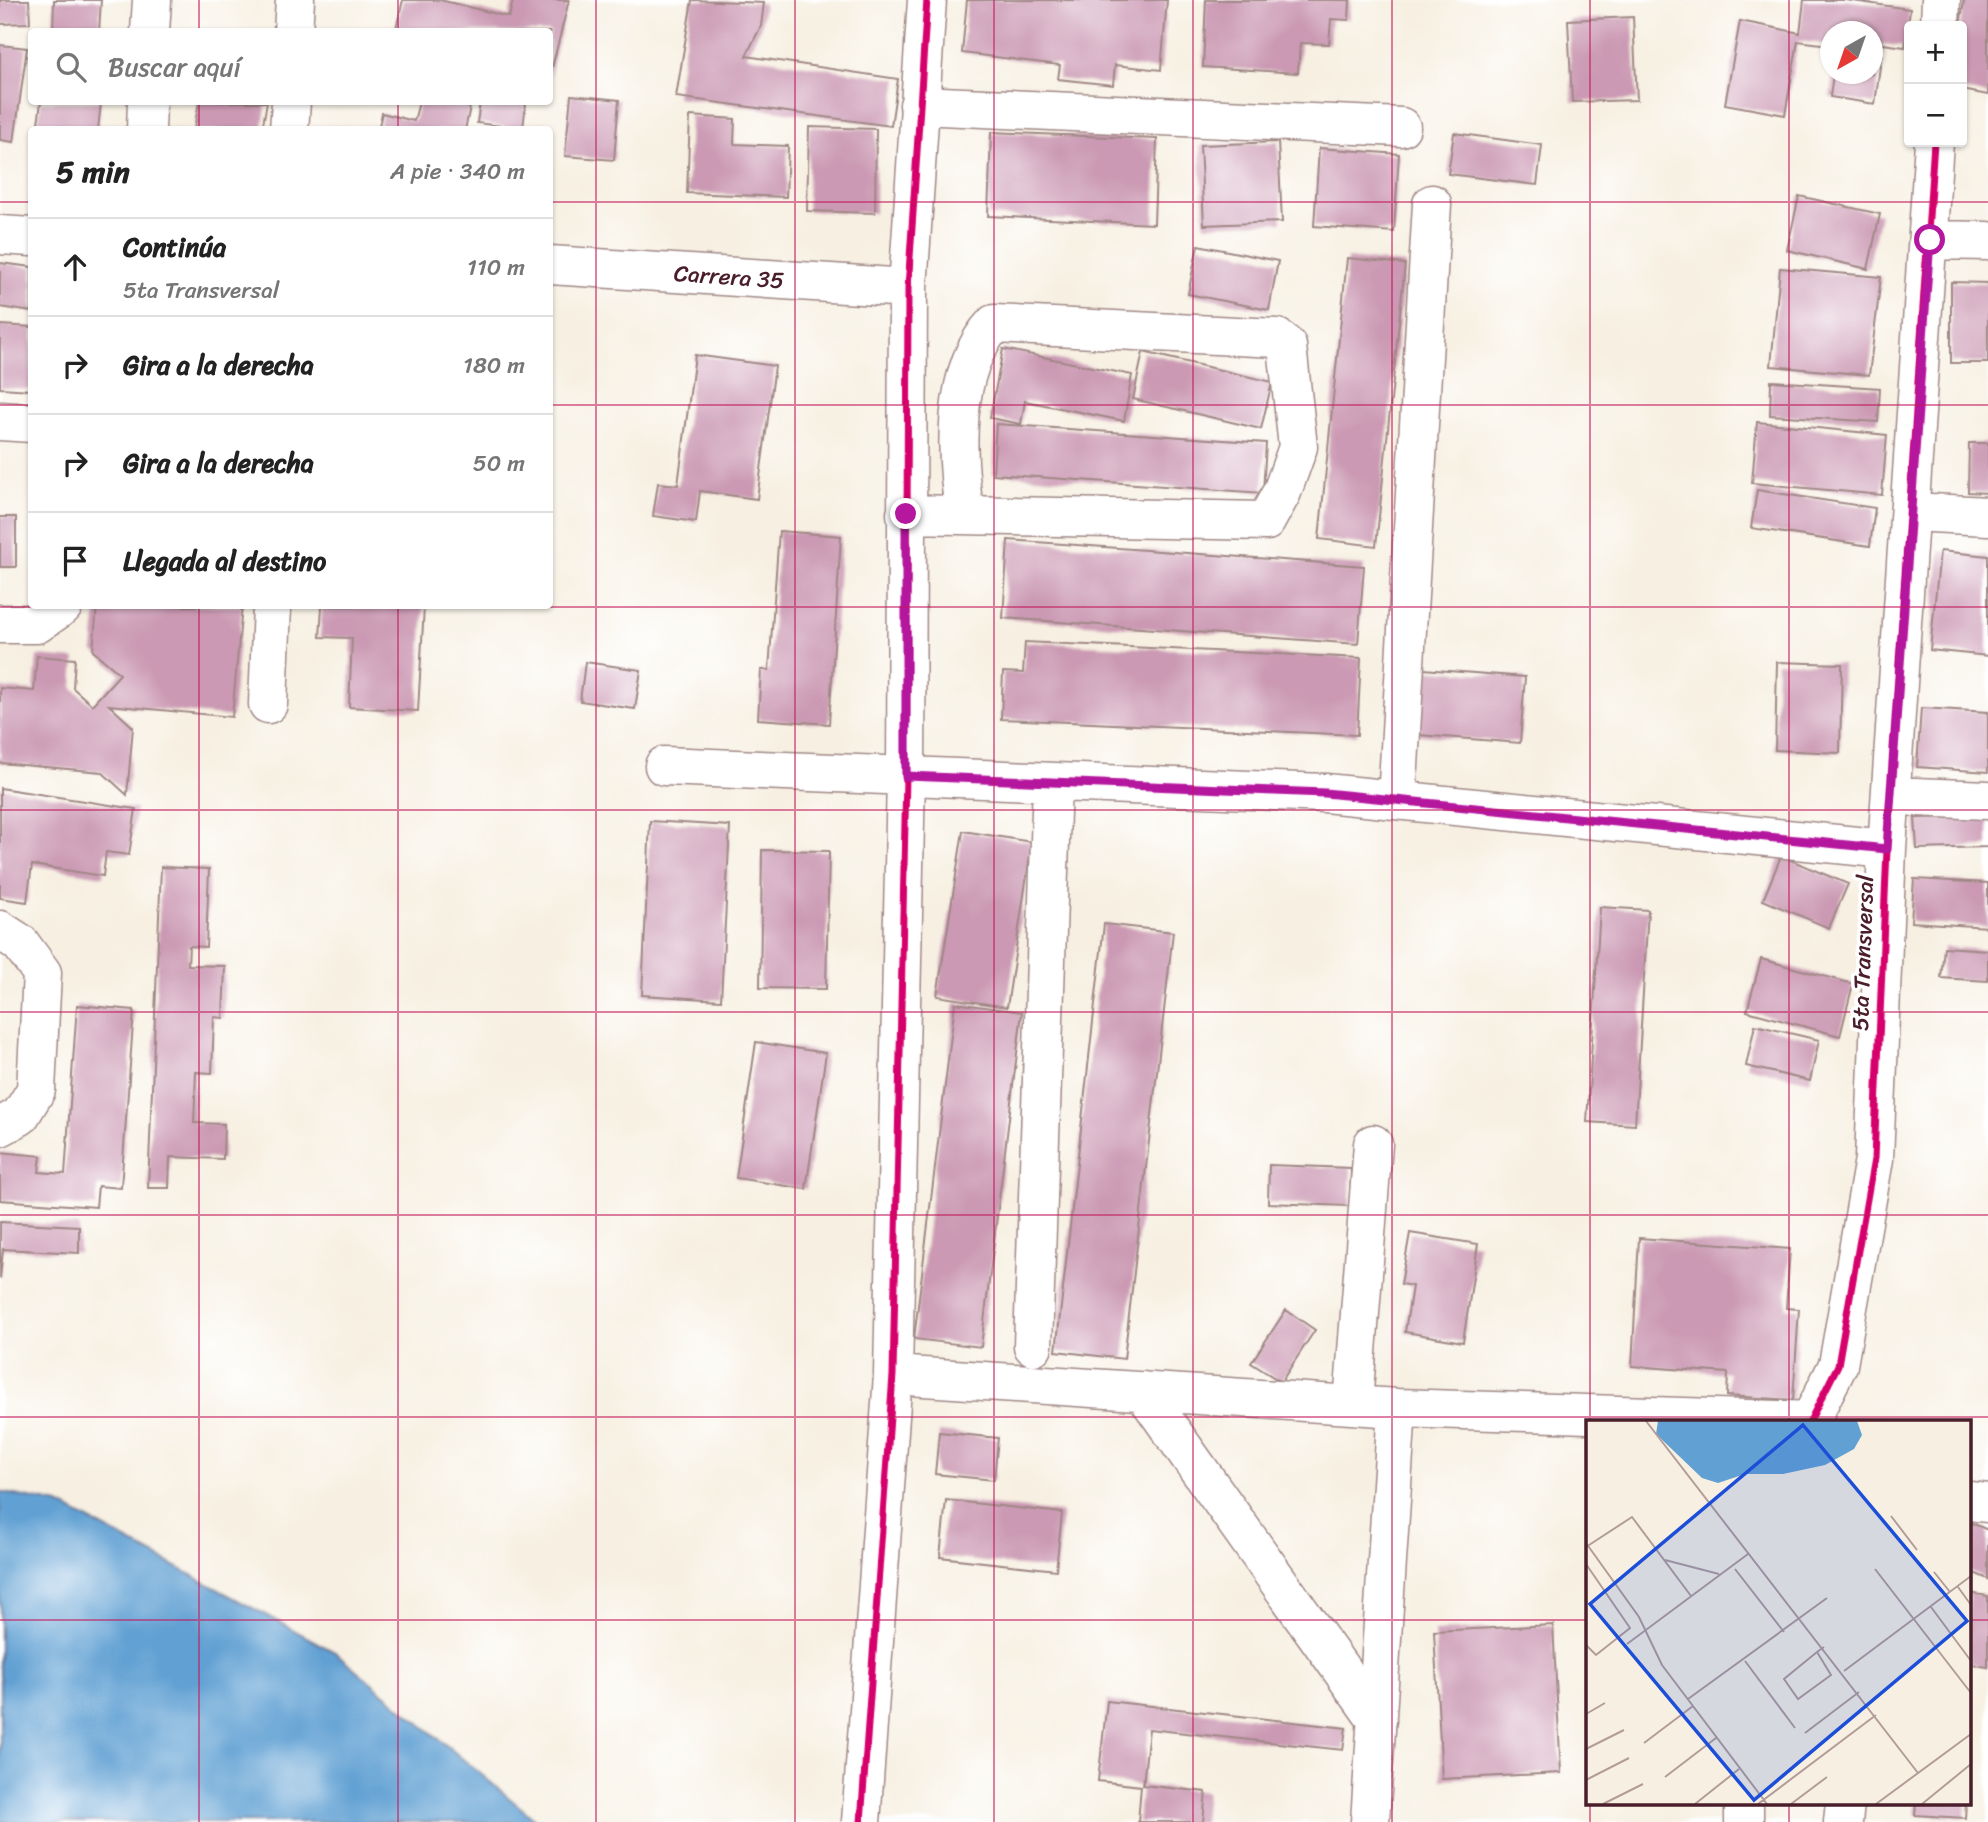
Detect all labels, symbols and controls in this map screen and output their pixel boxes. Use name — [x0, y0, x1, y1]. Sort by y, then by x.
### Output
north arrow — [1820, 21, 1883, 84]
map controls — [1904, 21, 1967, 147]
button: + — [1904, 21, 1967, 84]
search box — [28, 28, 553, 105]
text: Buscar aquí — [108, 44, 241, 90]
icon: search — [52, 48, 90, 86]
button: − — [1904, 84, 1967, 147]
text: 5 min — [56, 145, 130, 199]
text: A pie · 340 m — [390, 151, 525, 192]
text: Continúa — [123, 224, 226, 270]
route start — [1914, 224, 1945, 255]
text: 110 m — [467, 247, 525, 288]
icon: ahead — [56, 248, 94, 286]
street label: Carrera 35 — [673, 253, 785, 301]
text: 5ta Transversal — [123, 270, 279, 311]
text: Gira a la derecha — [123, 342, 314, 388]
text: 180 m — [463, 345, 525, 386]
icon: right — [56, 346, 94, 384]
text: Gira a la derecha — [123, 440, 314, 486]
text: 50 m — [473, 443, 525, 484]
icon: right — [56, 444, 94, 482]
route end — [890, 498, 921, 529]
text: Llegada al destino — [123, 538, 326, 584]
icon: arrive — [56, 542, 94, 580]
street label: 5ta Transversal — [1840, 874, 1886, 1032]
inset map — [1586, 1420, 1970, 1804]

